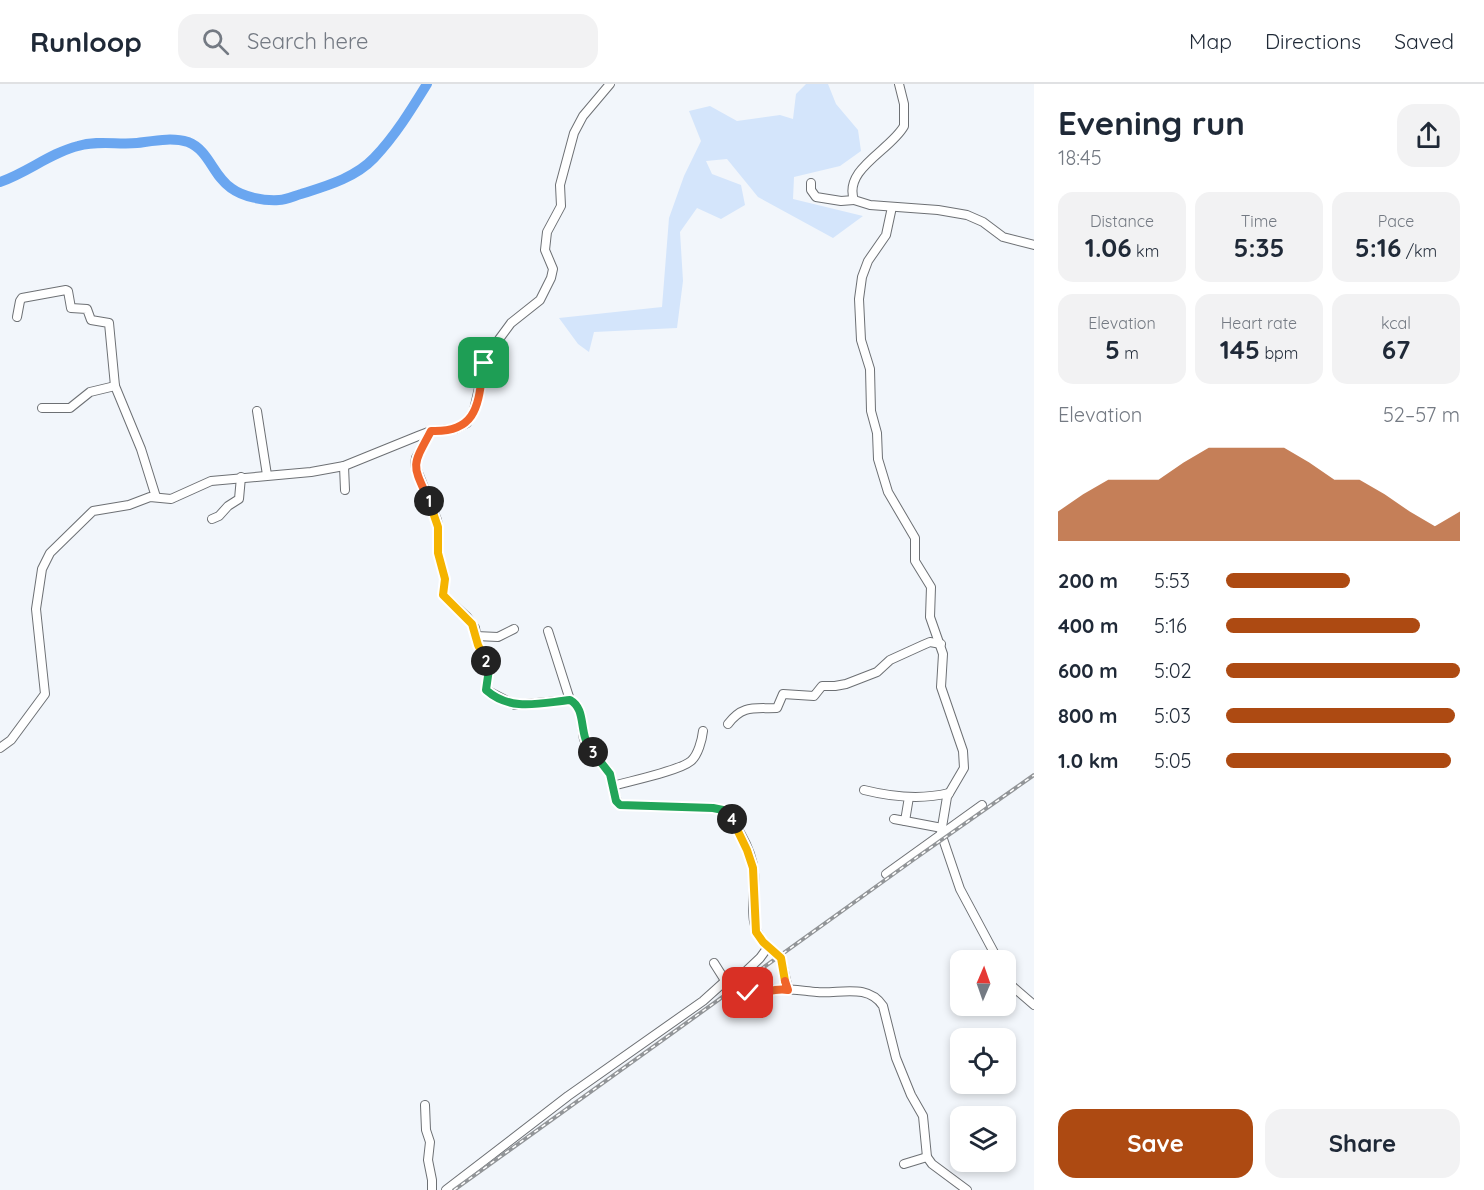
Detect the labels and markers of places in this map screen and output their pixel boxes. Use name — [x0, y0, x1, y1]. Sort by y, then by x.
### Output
pin — [458, 337, 509, 388]
pin: 1 — [414, 486, 444, 516]
pin: 2 — [471, 646, 501, 676]
pin: 3 — [578, 737, 608, 767]
pin: 4 — [717, 804, 747, 834]
pin — [722, 967, 773, 1018]

